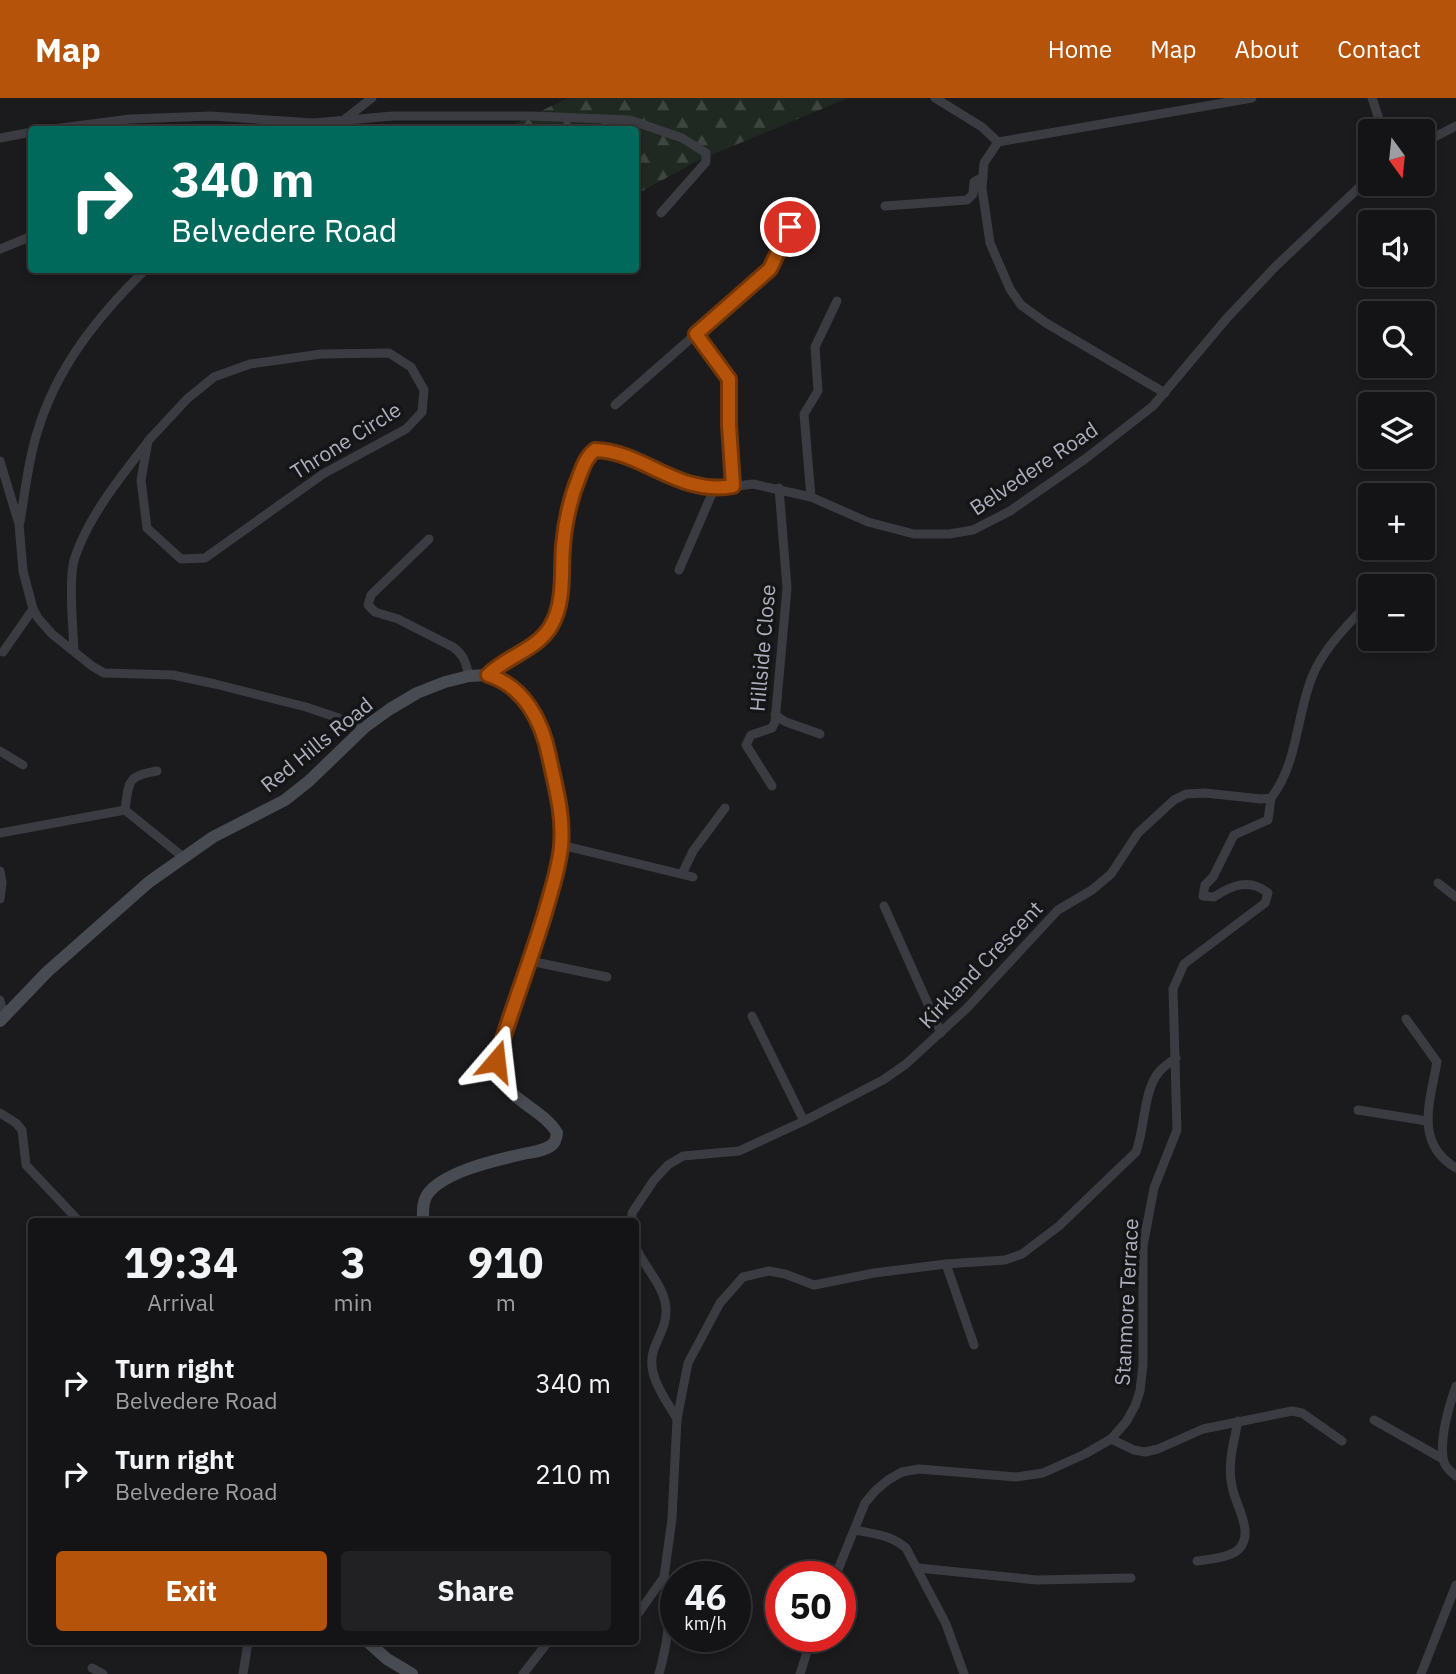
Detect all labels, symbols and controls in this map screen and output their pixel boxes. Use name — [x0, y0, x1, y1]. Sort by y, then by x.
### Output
text: Map — [35, 28, 101, 71]
text: Home — [1048, 33, 1112, 65]
text: Map — [1150, 33, 1196, 65]
text: About — [1234, 33, 1299, 65]
text: Contact — [1337, 33, 1421, 65]
north arrow — [1358, 119, 1435, 196]
map controls — [1358, 119, 1435, 651]
text: 340 m — [171, 147, 315, 210]
icon: right — [56, 154, 147, 245]
pin — [760, 197, 820, 257]
icon: arrive — [771, 208, 809, 246]
text: Belvedere Road — [171, 209, 397, 251]
button: sound — [1358, 210, 1435, 287]
button: search — [1358, 301, 1435, 378]
button: layers — [1358, 392, 1435, 469]
street label: Throne Circle — [285, 395, 406, 485]
street label: Belvedere Road — [964, 415, 1103, 521]
button: + — [1358, 483, 1435, 560]
button: − — [1358, 574, 1435, 651]
street label: Hillside Close — [742, 583, 782, 713]
street label: Red Hills Road — [254, 690, 378, 798]
street label: Kirkland Crescent — [912, 895, 1048, 1034]
position arrow — [459, 1024, 533, 1098]
street label: Stanmore Terrace — [1108, 1218, 1144, 1386]
text: 19:34 — [123, 1235, 238, 1290]
text: 3 — [340, 1235, 366, 1290]
text: 910 — [468, 1235, 544, 1290]
text: Arrival — [147, 1287, 214, 1317]
text: min — [334, 1287, 372, 1317]
text: m — [496, 1287, 516, 1317]
text: Turn right — [115, 1351, 234, 1385]
icon: right — [56, 1364, 94, 1402]
text: 340 m — [535, 1366, 611, 1400]
text: Belvedere Road — [115, 1385, 278, 1415]
text: Turn right — [115, 1442, 234, 1476]
icon: right — [56, 1455, 94, 1493]
text: 210 m — [535, 1457, 611, 1491]
text: Belvedere Road — [115, 1476, 278, 1506]
button: Exit — [56, 1551, 327, 1631]
button: Share — [341, 1551, 611, 1631]
speed limit sign: 50 — [765, 1561, 856, 1652]
text: 46 — [684, 1574, 727, 1620]
text: km/h — [684, 1612, 727, 1635]

